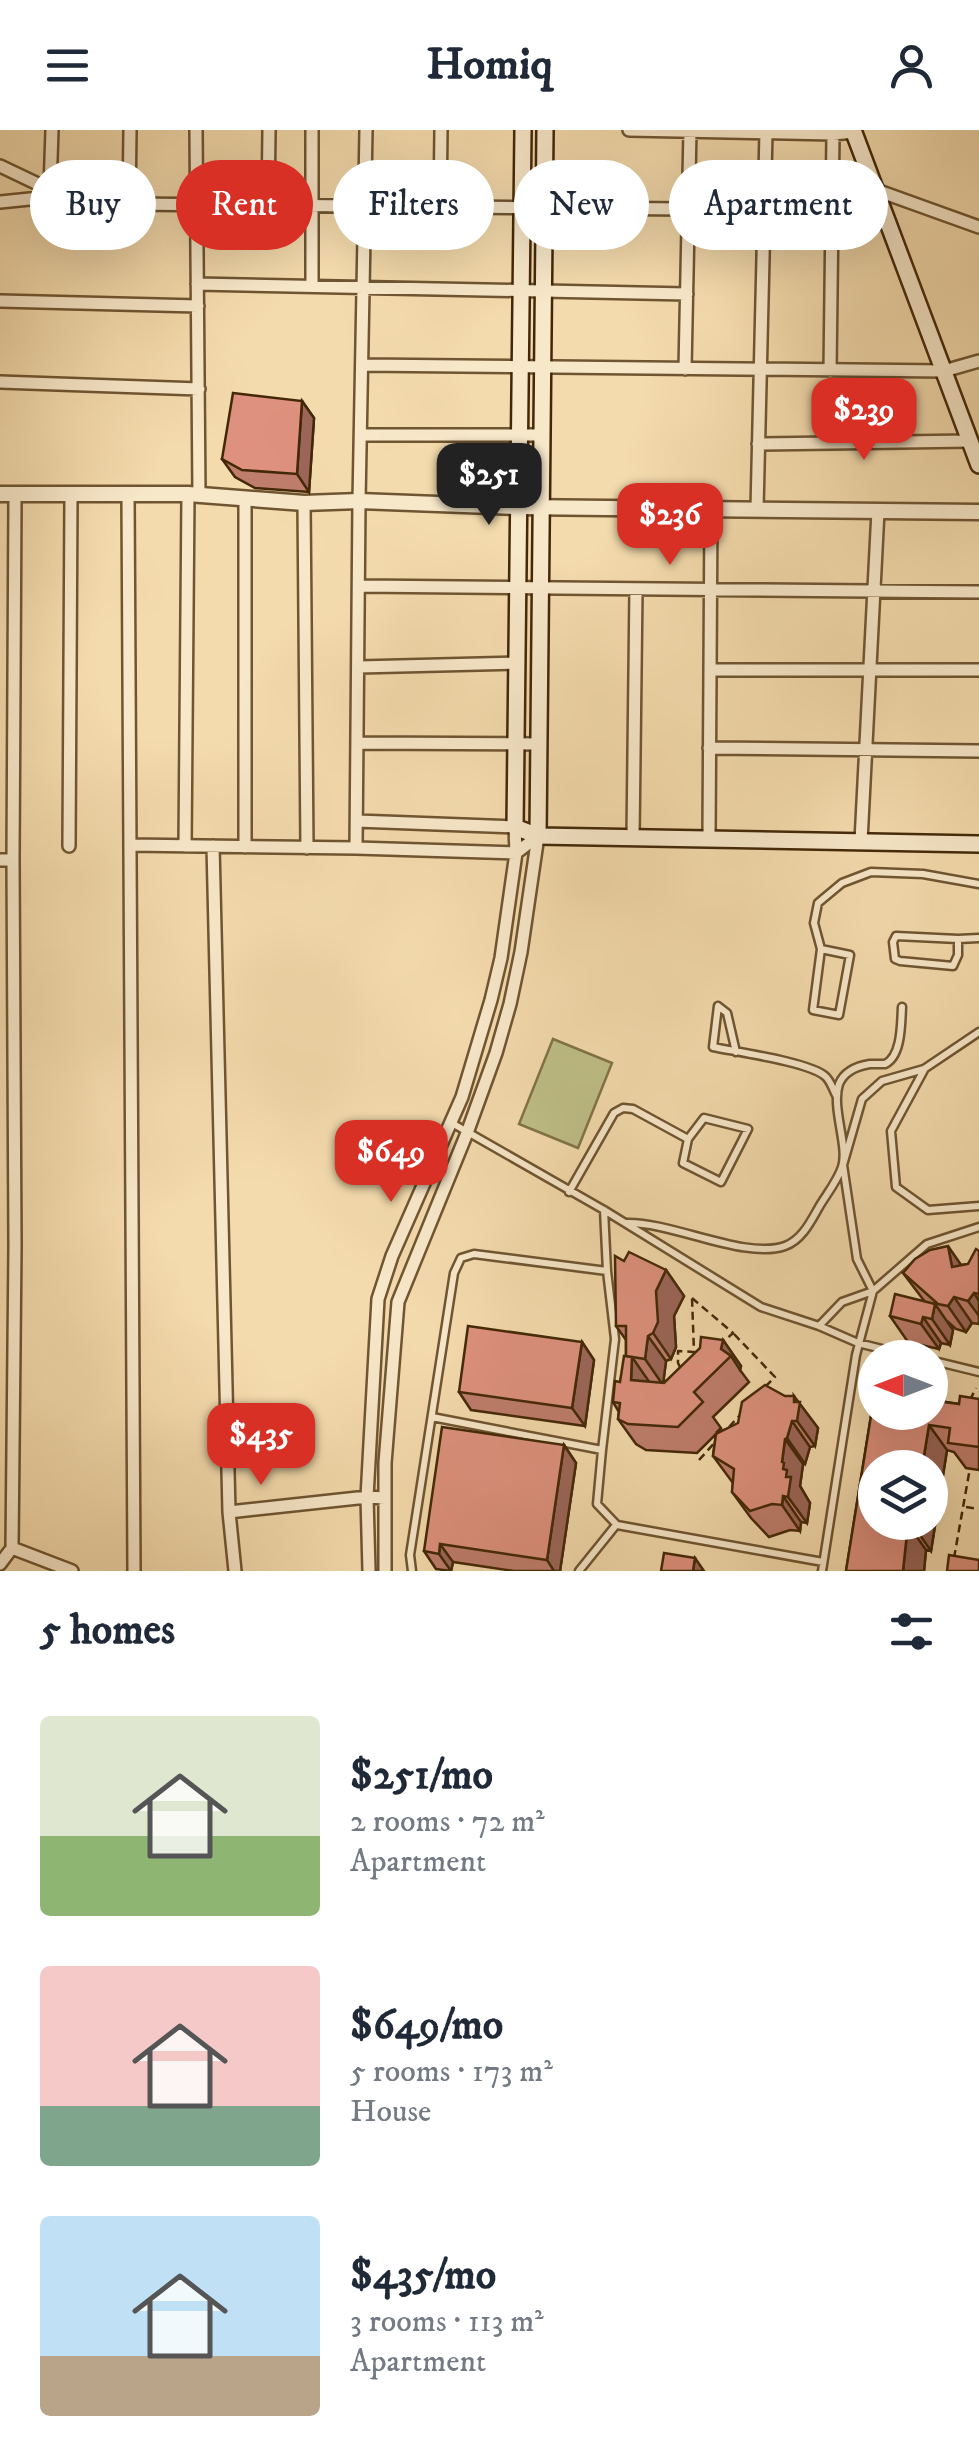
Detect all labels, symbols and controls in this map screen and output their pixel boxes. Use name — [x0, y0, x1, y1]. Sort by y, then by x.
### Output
text: Homiq — [426, 37, 553, 93]
icon: menu — [40, 38, 95, 93]
icon: person — [884, 38, 939, 93]
chip: Buy — [30, 160, 156, 250]
chip: Rent — [176, 160, 313, 250]
chip: Filters — [333, 160, 494, 250]
chip: New — [514, 160, 649, 250]
chip: Apartment — [669, 160, 888, 250]
pin: $239 — [805, 378, 923, 463]
text: $239 — [833, 390, 895, 430]
pin: $251 — [430, 443, 548, 528]
text: $251 — [459, 455, 519, 495]
pin: $236 — [611, 483, 729, 568]
text: $236 — [639, 495, 701, 535]
pin: $649 — [332, 1120, 450, 1205]
text: $649 — [357, 1132, 425, 1172]
north arrow — [858, 1340, 948, 1430]
map controls — [858, 1340, 948, 1540]
pin: $435 — [202, 1403, 320, 1488]
text: $435 — [229, 1415, 293, 1455]
button: layers — [858, 1450, 948, 1540]
icon: filters — [884, 1604, 939, 1659]
text: 5 homes — [40, 1605, 175, 1657]
text: $251/mo — [350, 1750, 493, 1802]
icon: home — [120, 1756, 240, 1876]
text: 2 rooms · 72 m² — [350, 1802, 545, 1842]
text: Apartment — [350, 1842, 486, 1882]
text: $649/mo — [350, 2000, 503, 2052]
icon: home — [120, 2006, 240, 2126]
text: 5 rooms · 173 m² — [350, 2052, 553, 2092]
text: House — [350, 2092, 431, 2132]
text: $435/mo — [350, 2250, 496, 2302]
icon: home — [120, 2256, 240, 2376]
text: 3 rooms · 113 m² — [350, 2302, 544, 2342]
text: Apartment — [350, 2342, 486, 2382]

